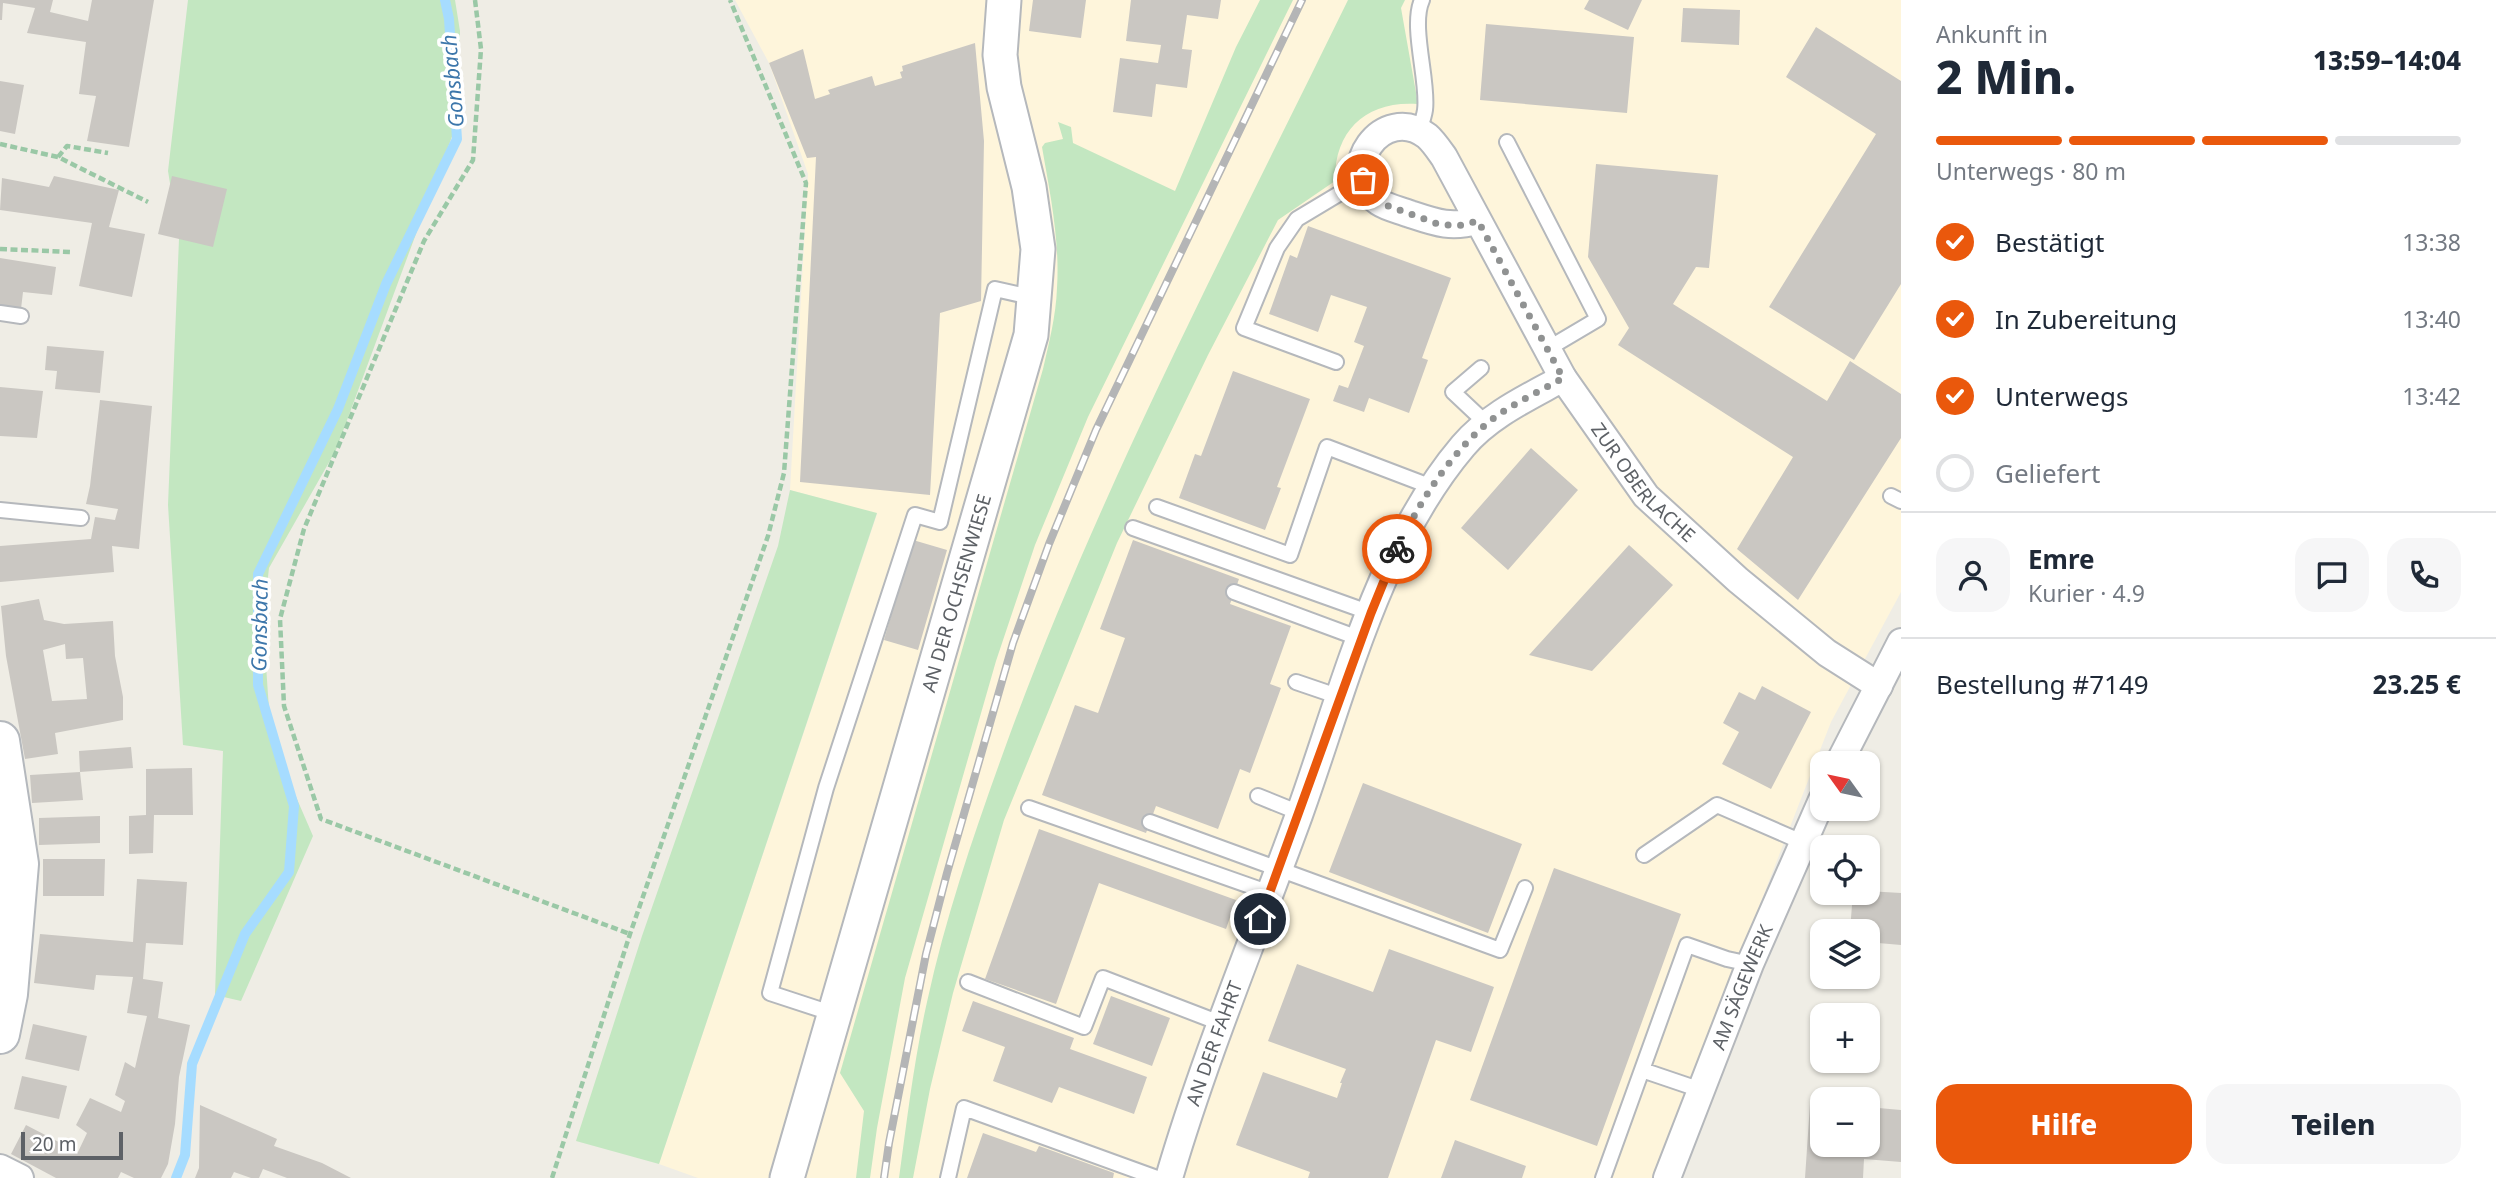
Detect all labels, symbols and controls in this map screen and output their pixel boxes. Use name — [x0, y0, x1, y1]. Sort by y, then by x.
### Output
text: Ankunft in — [1936, 18, 2048, 50]
water label: Gonsbach — [434, 33, 470, 129]
text: 13:59–14:04 — [2313, 42, 2461, 78]
text: 2 Min. — [1936, 45, 2076, 107]
pin — [1333, 150, 1393, 210]
text: Unterwegs · 80 m — [1936, 155, 2126, 187]
icon: bag — [1344, 161, 1382, 199]
icon: check — [1936, 223, 1974, 261]
text: Bestätigt — [1995, 224, 2104, 260]
text: 13:38 — [2402, 226, 2461, 258]
icon: check — [1936, 300, 1974, 338]
text: In Zubereitung — [1995, 301, 2177, 337]
text: 13:40 — [2402, 303, 2461, 335]
icon: check — [1936, 377, 1974, 415]
text: Unterwegs — [1995, 378, 2128, 414]
text: 13:42 — [2402, 380, 2461, 412]
street label: ZUR OBERLACHE — [1585, 418, 1701, 548]
text: Geliefert — [1995, 455, 2100, 491]
street label: AN DER OCHSENWIESE — [915, 491, 997, 695]
courier — [1362, 514, 1432, 584]
icon: bike — [1378, 530, 1416, 568]
button: person — [1936, 538, 2010, 612]
button: chat — [2295, 538, 2369, 612]
button: phone — [2387, 538, 2461, 612]
text: Emre — [2028, 541, 2095, 577]
text: Kurier · 4.9 — [2028, 577, 2145, 609]
water label: Gonsbach — [244, 578, 274, 672]
text: Bestellung #7149 — [1936, 666, 2149, 702]
text: 23.25 € — [2373, 666, 2461, 702]
north arrow — [1810, 751, 1880, 821]
map controls — [1810, 751, 1880, 1157]
button: locate — [1810, 835, 1880, 905]
pin — [1230, 889, 1290, 949]
icon: home — [1241, 900, 1279, 938]
button: layers — [1810, 919, 1880, 989]
street label: AM SÄGEWERK — [1705, 920, 1779, 1053]
street label: AN DER FAHRT — [1180, 977, 1249, 1109]
button: + — [1810, 1003, 1880, 1073]
button: Hilfe — [1936, 1084, 2192, 1164]
button: Teilen — [2206, 1084, 2461, 1164]
button: − — [1810, 1087, 1880, 1157]
scale bar — [21, 1129, 122, 1161]
text: 20 m — [32, 1131, 76, 1157]

